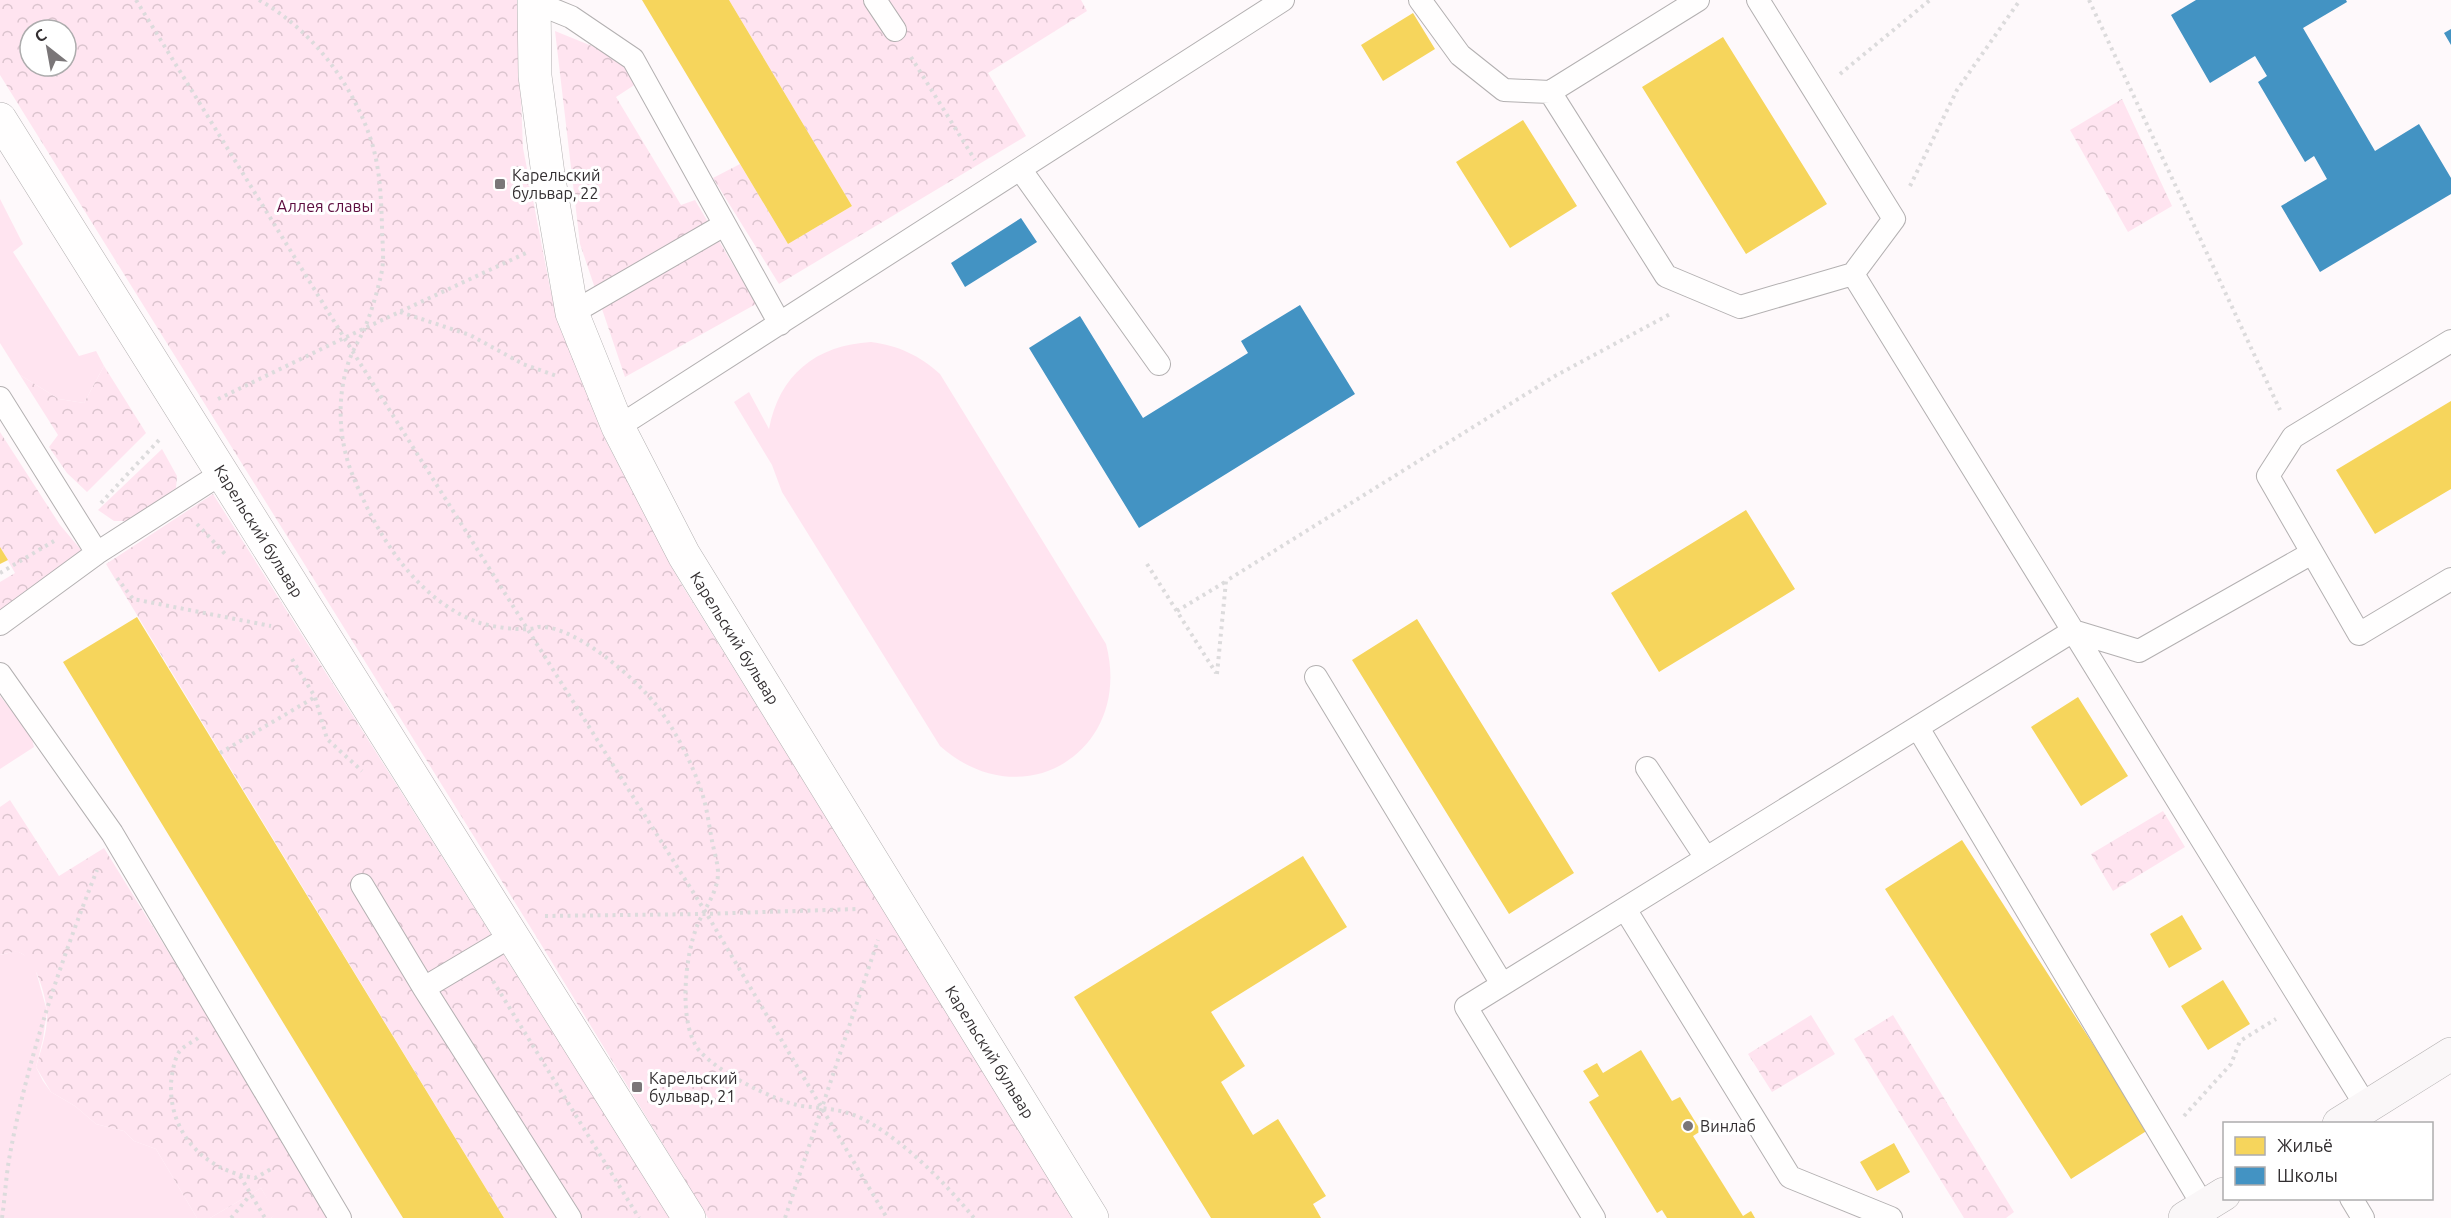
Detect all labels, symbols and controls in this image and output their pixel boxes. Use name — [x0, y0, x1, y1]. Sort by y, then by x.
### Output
north arrow — [18, 18, 78, 78]
text: С — [31, 25, 49, 45]
place label: Карельский бульвар, 22 — [512, 166, 600, 202]
marker: Карельский бульвар, 22 — [493, 177, 507, 191]
park label: Аллея славы — [277, 197, 373, 215]
street label: Карельский бульвар — [211, 461, 307, 601]
street label: Карельский бульвар — [687, 568, 783, 708]
street label: Карельский бульвар — [942, 982, 1038, 1122]
place label: Карельский бульвар, 21 — [649, 1069, 737, 1105]
marker: Карельский бульвар, 21 — [630, 1080, 644, 1094]
place label: Винлаб — [1700, 1117, 1756, 1135]
marker: Винлаб — [1681, 1119, 1695, 1133]
legend — [2223, 1122, 2433, 1200]
text: Жильё — [2277, 1135, 2333, 1155]
text: Школы — [2277, 1165, 2338, 1185]

